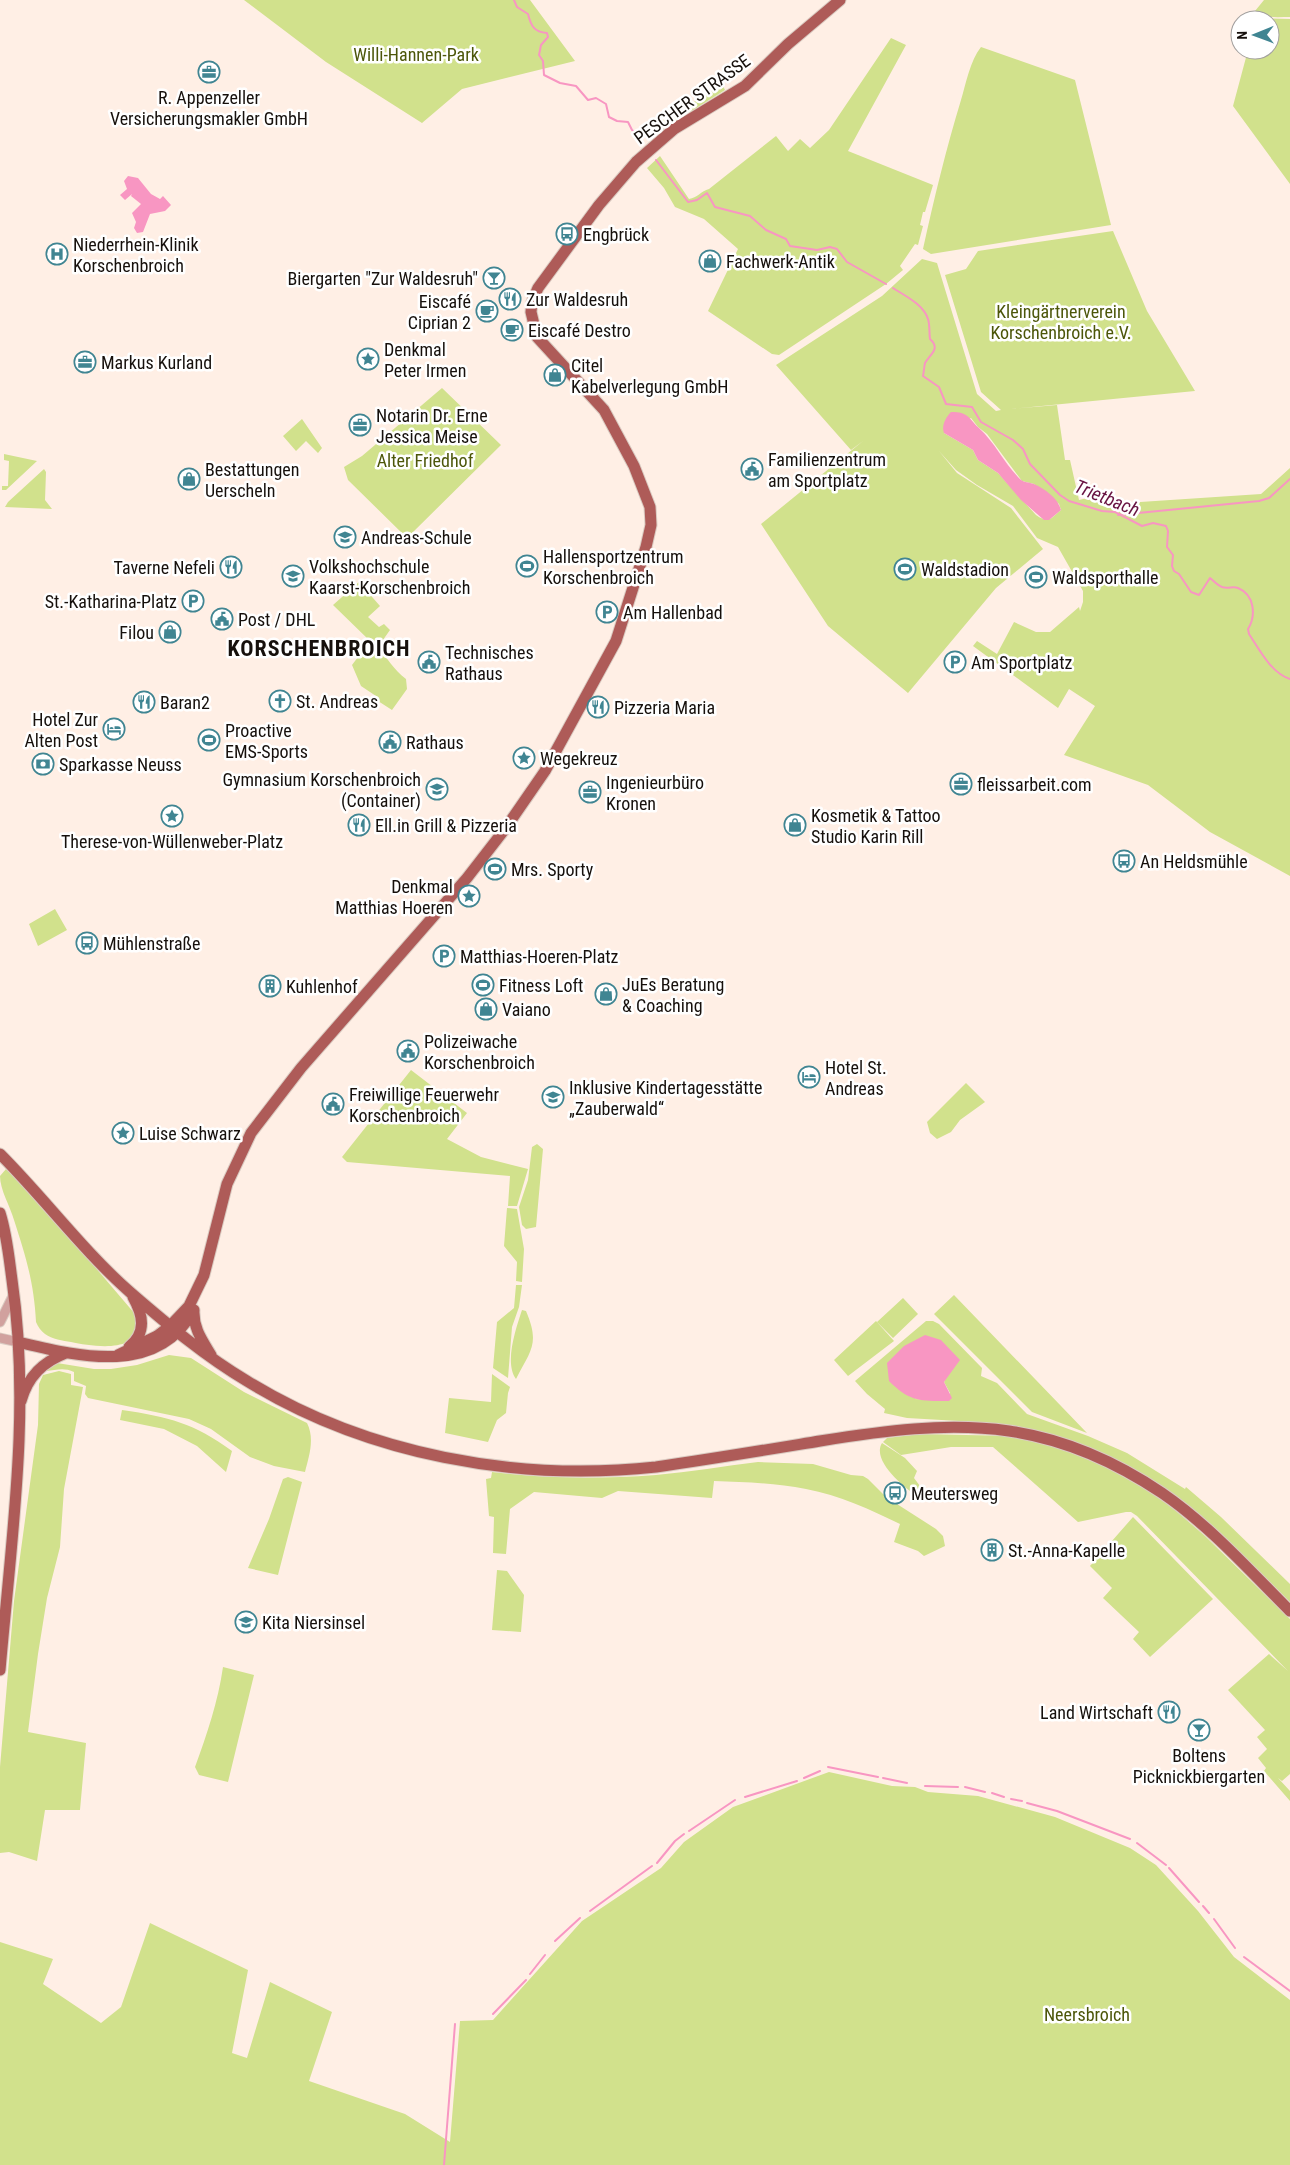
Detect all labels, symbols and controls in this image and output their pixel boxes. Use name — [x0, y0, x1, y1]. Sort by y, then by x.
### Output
north arrow — [1230, 10, 1280, 60]
text: N — [1234, 31, 1250, 40]
park label: Willi-Hannen-Park — [353, 44, 479, 65]
street label: PESCHER STRASSE — [630, 50, 754, 148]
office icon: R. Appenzeller Versicherungsmakler GmbH — [197, 60, 221, 84]
place label: R. Appenzeller Versicherungsmakler GmbH — [110, 87, 308, 129]
bus stop icon: Engbrück — [555, 222, 579, 246]
place label: Engbrück — [583, 224, 649, 245]
place label: Niederrhein-Klinik Korschenbroich — [73, 234, 199, 276]
hospital icon: Niederrhein-Klinik Korschenbroich — [45, 242, 69, 266]
shop icon: Fachwerk-Antik — [698, 249, 722, 273]
place label: Fachwerk-Antik — [726, 251, 835, 272]
bar icon: Biergarten "Zur Waldesruh" — [482, 266, 506, 290]
place label: Biergarten "Zur Waldesruh" — [287, 268, 478, 289]
restaurant icon: Zur Waldesruh — [498, 287, 522, 311]
place label: Zur Waldesruh — [526, 289, 628, 310]
place label: Eiscafé Ciprian 2 — [408, 291, 471, 333]
cafe icon: Eiscafé Ciprian 2 — [475, 299, 499, 323]
park label: Kleingärtnerverein Korschenbroich e.V. — [990, 301, 1132, 343]
cafe icon: Eiscafé Destro — [500, 318, 524, 342]
place label: Eiscafé Destro — [528, 320, 631, 341]
place label: Denkmal Peter Irmen — [384, 339, 466, 381]
place icon: Denkmal Peter Irmen — [356, 347, 380, 371]
office icon: Markus Kurland — [73, 350, 97, 374]
place label: Markus Kurland — [101, 352, 212, 373]
place label: Citel Kabelverlegung GmbH — [571, 355, 729, 397]
shop icon: Citel Kabelverlegung GmbH — [543, 363, 567, 387]
place label: Notarin Dr. Erne Jessica Meise — [376, 405, 488, 447]
office icon: Notarin Dr. Erne Jessica Meise — [348, 413, 372, 437]
place label: Familienzentrum am Sportplatz — [768, 449, 886, 491]
park label: Alter Friedhof — [377, 450, 474, 471]
public building icon: Familienzentrum am Sportplatz — [740, 457, 764, 481]
place label: Bestattungen Uerscheln — [205, 459, 300, 501]
shop icon: Bestattungen Uerscheln — [177, 467, 201, 491]
water label: Trietbach — [1071, 475, 1143, 521]
school or university icon: Andreas-Schule — [333, 525, 357, 549]
place label: Andreas-Schule — [361, 527, 472, 548]
place label: Hallensportzentrum Korschenbroich — [543, 546, 684, 588]
sports icon: Hallensportzentrum Korschenbroich — [515, 554, 539, 578]
restaurant icon: Taverne Nefeli — [219, 555, 243, 579]
place label: Volkshochschule Kaarst-Korschenbroich — [309, 556, 470, 598]
place label: Taverne Nefeli — [114, 557, 215, 578]
sports icon: Waldstadion — [893, 557, 917, 581]
place label: Waldstadion — [921, 559, 1009, 580]
school or university icon: Volkshochschule Kaarst-Korschenbroich — [281, 564, 305, 588]
sports icon: Waldsporthalle — [1024, 565, 1048, 589]
place label: Waldsporthalle — [1052, 567, 1159, 588]
parking icon: St.-Katharina-Platz — [181, 589, 205, 613]
place label: St.-Katharina-Platz — [45, 591, 177, 612]
parking icon: Am Hallenbad — [595, 600, 619, 624]
place label: Am Hallenbad — [623, 602, 723, 623]
public building icon: Post / DHL — [210, 607, 234, 631]
place label: Post / DHL — [238, 609, 316, 630]
shop icon: Filou — [158, 620, 182, 644]
place label: Filou — [119, 622, 154, 643]
district label: KORSCHENBROICH — [227, 636, 411, 661]
place label: Technisches Rathaus — [445, 642, 534, 684]
public building icon: Technisches Rathaus — [417, 650, 441, 674]
parking icon: Am Sportplatz — [943, 650, 967, 674]
place label: Am Sportplatz — [971, 652, 1073, 673]
church icon: St. Andreas — [268, 689, 292, 713]
restaurant icon: Baran2 — [132, 690, 156, 714]
place label: St. Andreas — [296, 691, 378, 712]
place label: Baran2 — [160, 692, 210, 713]
restaurant icon: Pizzeria Maria — [586, 695, 610, 719]
place label: Pizzeria Maria — [614, 697, 715, 718]
place label: Hotel Zur Alten Post — [24, 709, 99, 751]
hotel icon: Hotel Zur Alten Post — [102, 717, 126, 741]
place label: Proactive EMS-Sports — [225, 720, 308, 762]
sports icon: Proactive EMS-Sports — [197, 728, 221, 752]
public building icon: Rathaus — [378, 730, 402, 754]
place label: Rathaus — [406, 732, 464, 753]
place icon: Wegekreuz — [512, 746, 536, 770]
place label: Wegekreuz — [540, 748, 618, 769]
bank icon: Sparkasse Neuss — [31, 752, 55, 776]
place label: Sparkasse Neuss — [59, 754, 182, 775]
place label: Gymnasium Korschenbroich (Container) — [222, 769, 421, 812]
place label: Ingenieurbüro Kronen — [606, 772, 704, 814]
office icon: fleissarbeit.com — [949, 772, 973, 796]
place label: fleissarbeit.com — [977, 774, 1092, 795]
school or university icon: Gymnasium Korschenbroich (Container) — [425, 777, 449, 801]
office icon: Ingenieurbüro Kronen — [578, 780, 602, 804]
place icon: Therese-von-Wüllenweber-Platz — [160, 804, 184, 828]
place label: Kosmetik & Tattoo Studio Karin Rill — [811, 805, 941, 847]
restaurant icon: Ell.in Grill & Pizzeria — [347, 813, 371, 837]
shop icon: Kosmetik & Tattoo Studio Karin Rill — [783, 813, 807, 837]
place label: Ell.in Grill & Pizzeria — [375, 815, 517, 836]
place label: Therese-von-Wüllenweber-Platz — [61, 831, 283, 852]
bus stop icon: An Heldsmühle — [1112, 849, 1136, 873]
place label: An Heldsmühle — [1140, 851, 1248, 872]
sports icon: Mrs. Sporty — [483, 857, 507, 881]
place label: Mrs. Sporty — [511, 859, 594, 880]
place label: Denkmal Matthias Hoeren — [335, 876, 453, 918]
place icon: Denkmal Matthias Hoeren — [457, 884, 481, 908]
bus stop icon: Mühlenstraße — [75, 931, 99, 955]
place label: Mühlenstraße — [103, 933, 200, 954]
parking icon: Matthias-Hoeren-Platz — [432, 944, 456, 968]
place label: Matthias-Hoeren-Platz — [460, 946, 619, 967]
sports icon: Fitness Loft — [471, 973, 495, 997]
building icon: Kuhlenhof — [258, 974, 282, 998]
place label: JuEs Beratung & Coaching — [622, 974, 724, 1016]
place label: Fitness Loft — [499, 975, 583, 996]
place label: Kuhlenhof — [286, 976, 358, 997]
shop icon: JuEs Beratung & Coaching — [594, 982, 618, 1006]
shop icon: Vaiano — [474, 997, 498, 1021]
place label: Vaiano — [502, 999, 551, 1020]
place label: Polizeiwache Korschenbroich — [424, 1031, 535, 1073]
public building icon: Polizeiwache Korschenbroich — [396, 1039, 420, 1063]
place label: Hotel St. Andreas — [825, 1057, 887, 1099]
hotel icon: Hotel St. Andreas — [797, 1065, 821, 1089]
place label: Inklusive Kindertagesstätte „Zauberwald“ — [569, 1077, 762, 1119]
place label: Freiwillige Feuerwehr Korschenbroich — [349, 1084, 499, 1126]
school or university icon: Inklusive Kindertagesstätte „Zauberwald“ — [541, 1085, 565, 1109]
public building icon: Freiwillige Feuerwehr Korschenbroich — [321, 1092, 345, 1116]
place icon: Luise Schwarz — [111, 1121, 135, 1145]
place label: Luise Schwarz — [139, 1123, 241, 1144]
bus stop icon: Meutersweg — [883, 1481, 907, 1505]
place label: Meutersweg — [911, 1483, 998, 1504]
building icon: St.-Anna-Kapelle — [980, 1538, 1004, 1562]
place label: St.-Anna-Kapelle — [1008, 1540, 1125, 1561]
school or university icon: Kita Niersinsel — [234, 1610, 258, 1634]
place label: Kita Niersinsel — [262, 1612, 365, 1633]
restaurant icon: Land Wirtschaft — [1157, 1700, 1181, 1724]
place label: Land Wirtschaft — [1040, 1702, 1153, 1723]
bar icon: Boltens Picknickbiergarten — [1187, 1718, 1211, 1742]
place label: Boltens Picknickbiergarten — [1133, 1745, 1265, 1787]
park label: Neersbroich — [1044, 2004, 1130, 2025]

